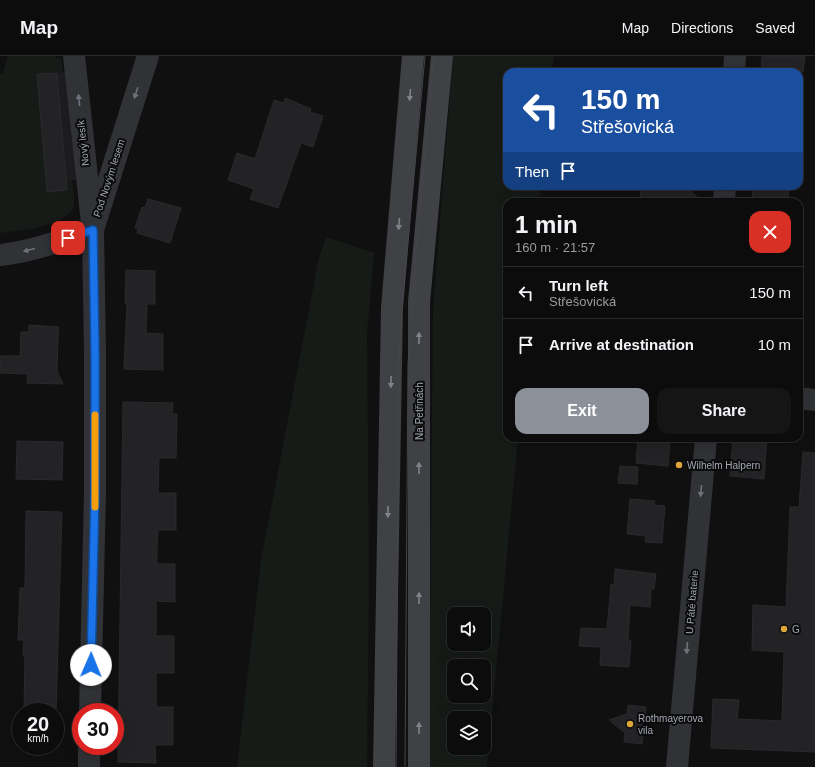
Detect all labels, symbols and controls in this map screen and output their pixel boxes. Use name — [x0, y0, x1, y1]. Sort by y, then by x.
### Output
text: Map — [20, 17, 58, 38]
text: Map — [622, 20, 649, 36]
text: Directions — [671, 20, 733, 36]
text: Saved — [755, 20, 795, 36]
icon: left — [515, 84, 567, 136]
text: 150 m — [581, 84, 660, 115]
one-way arrow — [133, 87, 139, 99]
one-way arrow — [406, 89, 413, 101]
one-way arrow — [75, 94, 82, 106]
text: Střešovická — [581, 117, 674, 137]
street label: Nový lesík — [75, 118, 91, 167]
street label: Pod Novým lesem — [91, 138, 127, 218]
icon: arrive — [557, 160, 579, 182]
text: Then — [515, 163, 549, 180]
text: 1 min — [515, 211, 578, 238]
button: close — [749, 211, 791, 253]
one-way arrow — [396, 218, 402, 230]
pin — [51, 221, 85, 255]
icon: arrive — [57, 227, 79, 249]
text: 160 m · 21:57 — [515, 240, 595, 255]
one-way arrow — [23, 247, 35, 253]
text: Turn left — [549, 277, 608, 294]
icon: left — [515, 282, 537, 304]
text: 150 m — [749, 284, 791, 301]
text: Střešovická — [549, 294, 616, 309]
one-way arrow — [416, 331, 422, 344]
icon: arrive — [515, 334, 537, 356]
text: Arrive at destination — [549, 336, 694, 353]
text: 10 m — [758, 336, 791, 353]
one-way arrow — [388, 376, 394, 389]
street label: Na Petřinách — [414, 382, 425, 440]
button: Exit — [515, 388, 649, 434]
button: Share — [657, 388, 791, 434]
marker: Wilhelm Halpern — [674, 460, 684, 470]
place label: Wilhelm Halpern — [687, 460, 760, 471]
one-way arrow — [416, 461, 422, 474]
one-way arrow — [698, 485, 705, 497]
one-way arrow — [385, 506, 391, 519]
street label: U Páté baterie — [684, 569, 700, 634]
one-way arrow — [416, 591, 422, 604]
map controls — [447, 607, 491, 755]
button: sound — [447, 607, 491, 651]
marker: G — [779, 624, 789, 634]
place label: G — [792, 624, 800, 635]
one-way arrow — [684, 642, 691, 654]
position arrow — [70, 644, 112, 686]
button: search — [447, 659, 491, 703]
speed limit sign: 30 — [72, 703, 124, 755]
button: layers — [447, 711, 491, 755]
text: 20 — [27, 713, 49, 735]
place label: Rothmayerova vila — [638, 713, 703, 736]
marker: Rothmayerova vila — [625, 719, 635, 729]
one-way arrow — [416, 721, 422, 734]
text: km/h — [27, 733, 49, 744]

